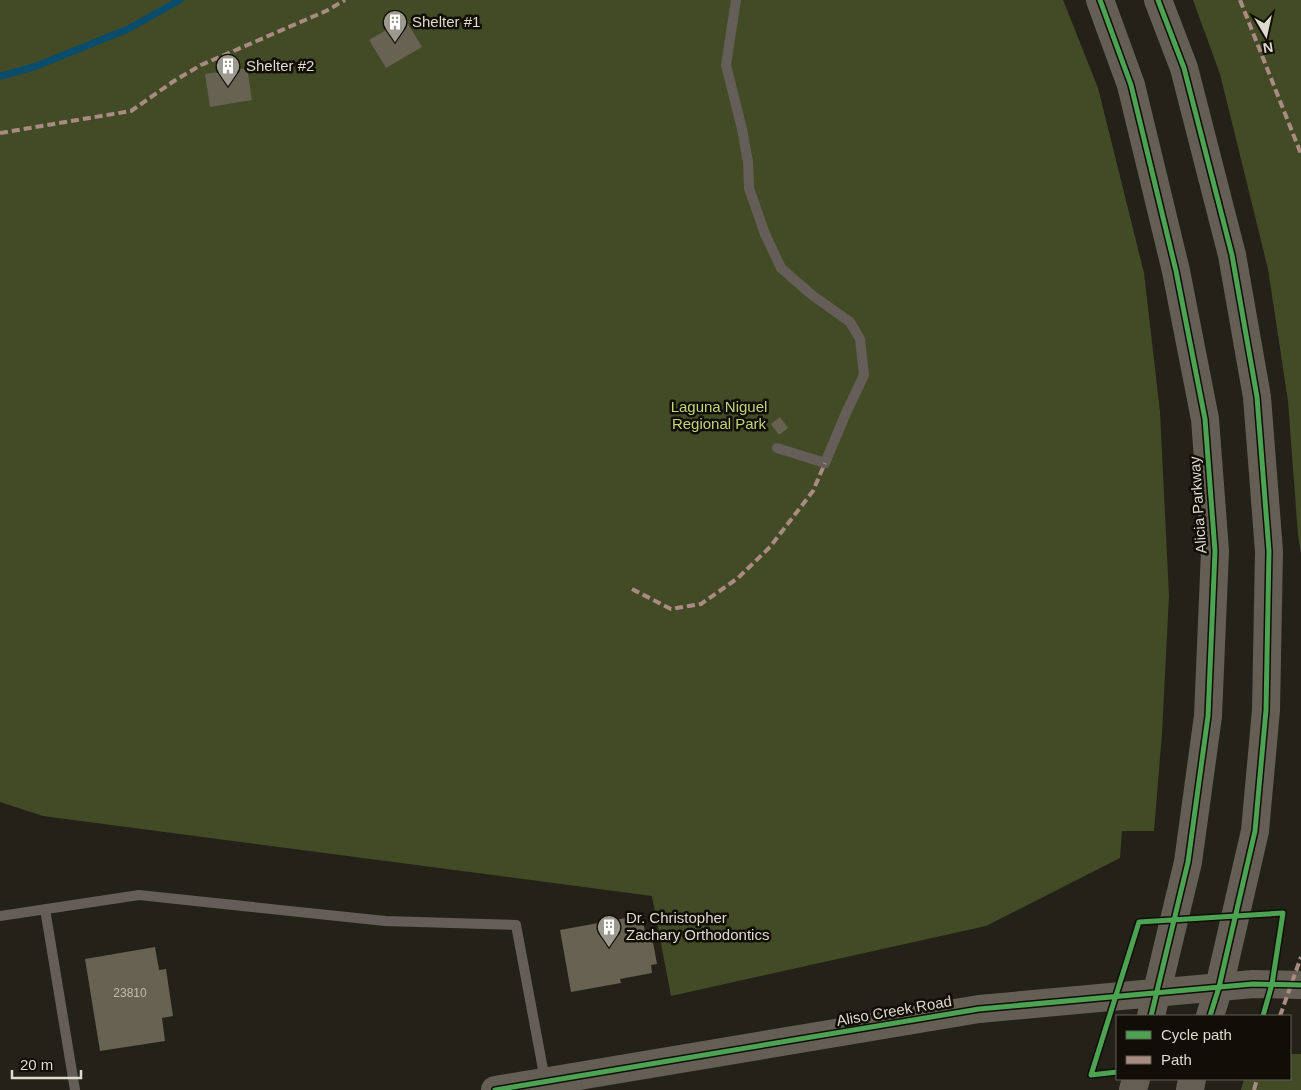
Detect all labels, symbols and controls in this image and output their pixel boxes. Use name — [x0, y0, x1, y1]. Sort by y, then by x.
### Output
building icon: Shelter #1 — [382, 9, 408, 43]
north arrow — [1241, 10, 1291, 60]
place label: Shelter #1 — [412, 13, 480, 30]
text: N — [1262, 39, 1274, 57]
building icon: Shelter #2 — [215, 53, 241, 87]
place label: Shelter #2 — [246, 57, 314, 74]
park label: Laguna Niguel Regional Park — [671, 398, 767, 432]
street label: Alicia Parkway — [1186, 455, 1209, 554]
place label: Dr. Christopher Zachary Orthodontics — [626, 909, 769, 943]
building icon: Dr. Christopher Zachary Orthodontics — [596, 914, 622, 948]
house number: 23810 — [113, 986, 147, 1000]
street label: Aliso Creek Road — [835, 992, 953, 1029]
legend — [1116, 1015, 1291, 1080]
text: Cycle path — [1161, 1026, 1232, 1043]
scale bar — [12, 1048, 81, 1080]
text: Path — [1161, 1051, 1192, 1068]
text: 20 m — [20, 1056, 53, 1073]

